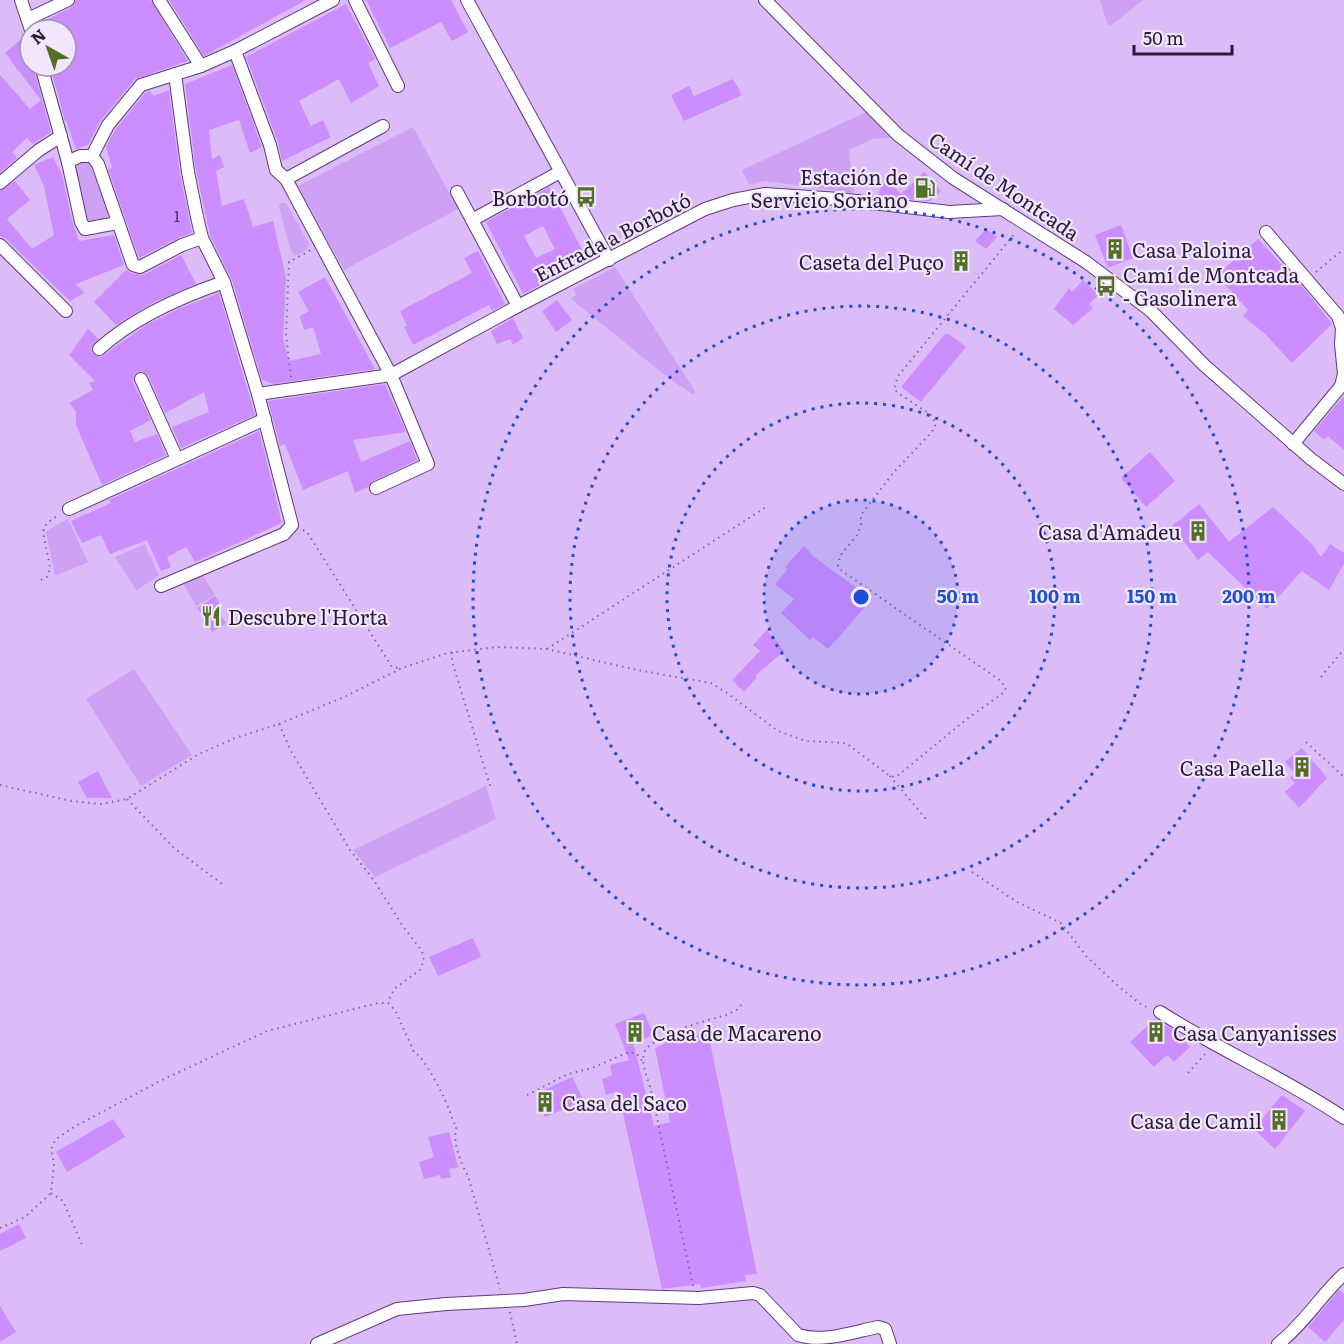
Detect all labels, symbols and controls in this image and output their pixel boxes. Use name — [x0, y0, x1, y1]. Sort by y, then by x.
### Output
north arrow — [18, 18, 78, 78]
scale bar — [1134, 18, 1232, 56]
text: N — [25, 22, 51, 49]
text: 50 m — [1143, 24, 1184, 51]
street label: Camí de Montcada — [924, 123, 1087, 247]
place label: Estación de Servicio Soriano — [751, 161, 908, 214]
fuel station icon: Estación de Servicio Soriano — [913, 176, 937, 200]
place label: Borbotó — [492, 182, 569, 212]
street label: Entrada a Borbotó — [529, 184, 695, 288]
bus stop icon: Borbotó — [574, 185, 598, 209]
house number: 1 — [174, 203, 181, 227]
place label: Casa Paloina — [1132, 234, 1252, 264]
building icon: Casa Paloina — [1103, 237, 1127, 261]
place label: Caseta del Puço — [799, 246, 944, 276]
building icon: Caseta del Puço — [949, 249, 973, 273]
place label: Camí de Montcada - Gasolinera — [1123, 259, 1300, 312]
bus stop icon: Camí de Montcada - Gasolinera — [1094, 274, 1118, 298]
place label: Casa d'Amadeu — [1038, 516, 1181, 546]
building icon: Casa d'Amadeu — [1186, 519, 1210, 543]
text: 50 m — [937, 582, 979, 609]
text: 100 m — [1029, 582, 1081, 609]
text: 150 m — [1127, 582, 1177, 609]
text: 200 m — [1222, 582, 1276, 609]
centre of rings — [851, 587, 871, 607]
place label: Descubre l'Horta — [228, 601, 388, 631]
restaurant icon: Descubre l'Horta — [199, 604, 223, 628]
place label: Casa Paella — [1180, 752, 1285, 782]
building icon: Casa Paella — [1290, 755, 1314, 779]
place label: Casa de Macareno — [652, 1017, 822, 1047]
place label: Casa Canyanisses — [1173, 1017, 1337, 1047]
building icon: Casa de Macareno — [623, 1020, 647, 1044]
building icon: Casa Canyanisses — [1144, 1020, 1168, 1044]
place label: Casa del Saco — [562, 1087, 687, 1117]
building icon: Casa del Saco — [533, 1090, 557, 1114]
place label: Casa de Camil — [1130, 1105, 1262, 1135]
building icon: Casa de Camil — [1267, 1108, 1291, 1132]

